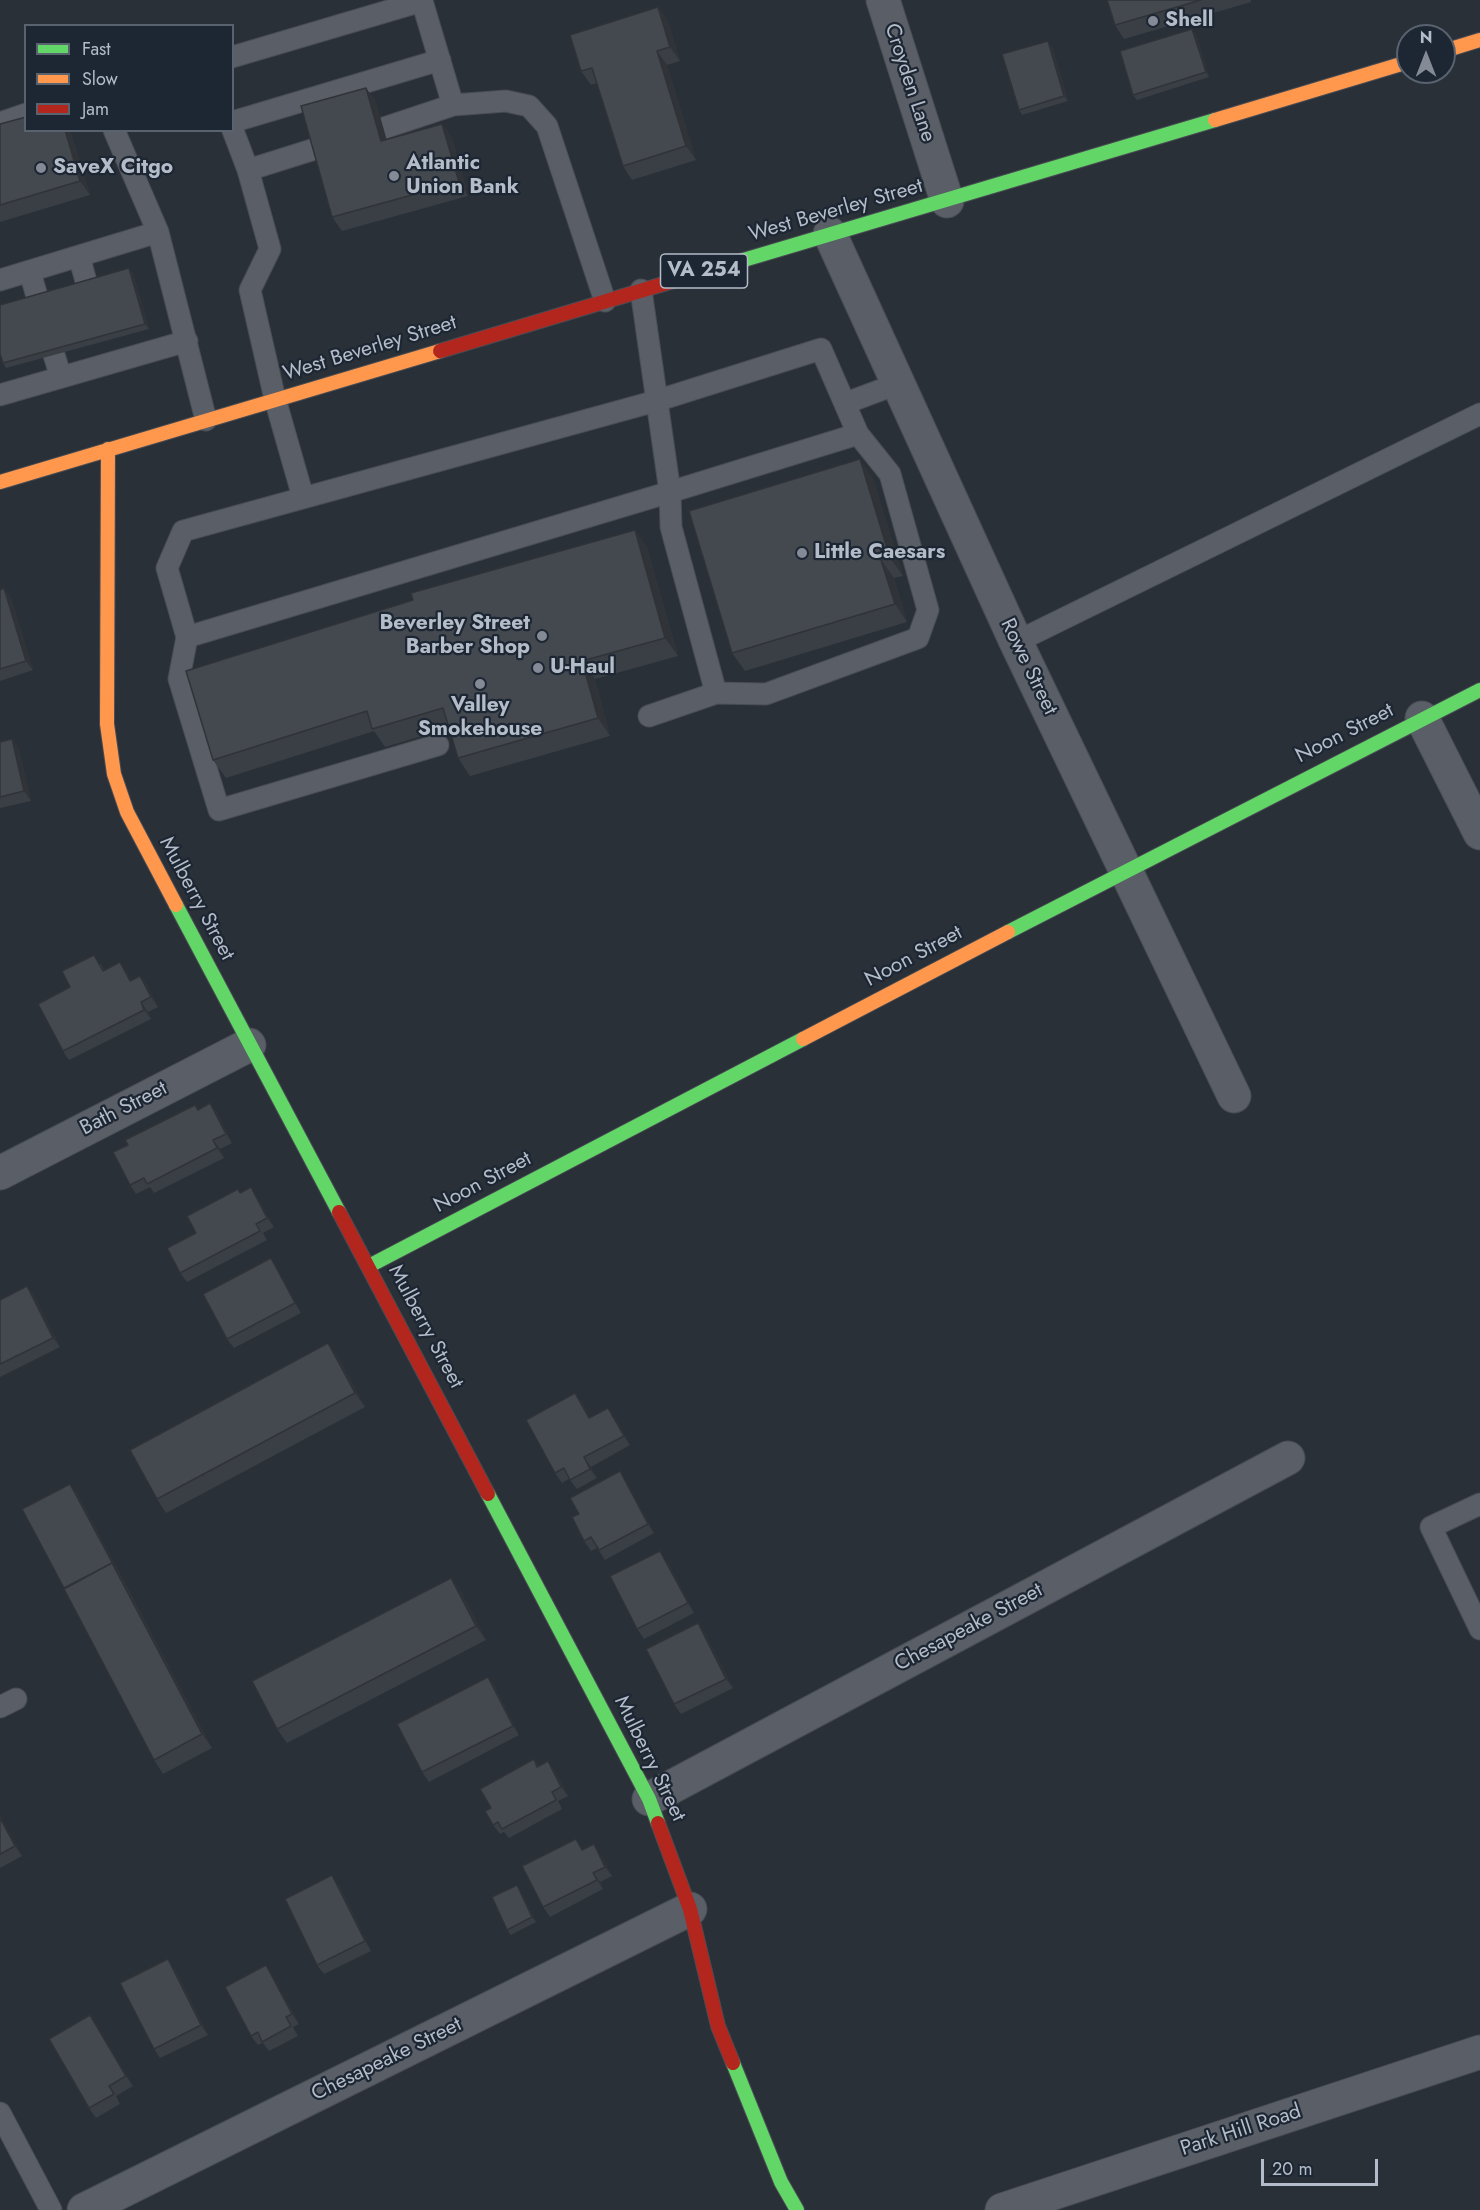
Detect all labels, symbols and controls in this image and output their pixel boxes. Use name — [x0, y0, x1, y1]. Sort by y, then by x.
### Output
place label: Shell — [1165, 8, 1213, 34]
marker: Shell — [1146, 14, 1160, 28]
street label: Croyden Lane — [878, 21, 940, 145]
legend — [24, 24, 234, 132]
north arrow — [1396, 24, 1456, 84]
text: N — [1420, 26, 1432, 49]
text: Fast — [82, 36, 111, 62]
text: Slow — [82, 66, 118, 92]
text: Jam — [82, 96, 109, 122]
place label: Atlantic Union Bank — [406, 151, 519, 201]
place label: SaveX Citgo — [53, 155, 173, 181]
marker: SaveX Citgo — [34, 161, 48, 175]
marker: Atlantic Union Bank — [387, 169, 401, 183]
street label: West Beverley Street — [746, 174, 926, 248]
road number: VA 254 — [660, 254, 748, 288]
street label: West Beverley Street — [280, 311, 460, 387]
place label: Little Caesars — [814, 540, 945, 566]
marker: Little Caesars — [795, 546, 809, 560]
place label: Beverley Street Barber Shop — [379, 611, 530, 661]
street label: Rowe Street — [994, 615, 1062, 719]
marker: Beverley Street Barber Shop — [535, 629, 549, 643]
place label: U-Haul — [550, 655, 615, 681]
marker: U-Haul — [531, 661, 545, 675]
marker: Valley Smokehouse — [473, 677, 487, 691]
place label: Valley Smokehouse — [418, 693, 542, 743]
street label: Noon Street — [1292, 699, 1398, 769]
street label: Mulberry Street — [153, 833, 239, 965]
street label: Noon Street — [861, 921, 967, 993]
street label: Bath Street — [76, 1076, 172, 1142]
street label: Noon Street — [430, 1147, 536, 1219]
street label: Mulberry Street — [382, 1261, 468, 1393]
street label: Chesapeake Street — [891, 1578, 1047, 1678]
street label: Mulberry Street — [608, 1692, 690, 1826]
street label: Chesapeake Street — [308, 2013, 466, 2107]
street label: Park Hill Road — [1177, 2100, 1305, 2162]
scale bar — [1264, 2147, 1381, 2185]
text: 20 m — [1272, 2156, 1312, 2182]

